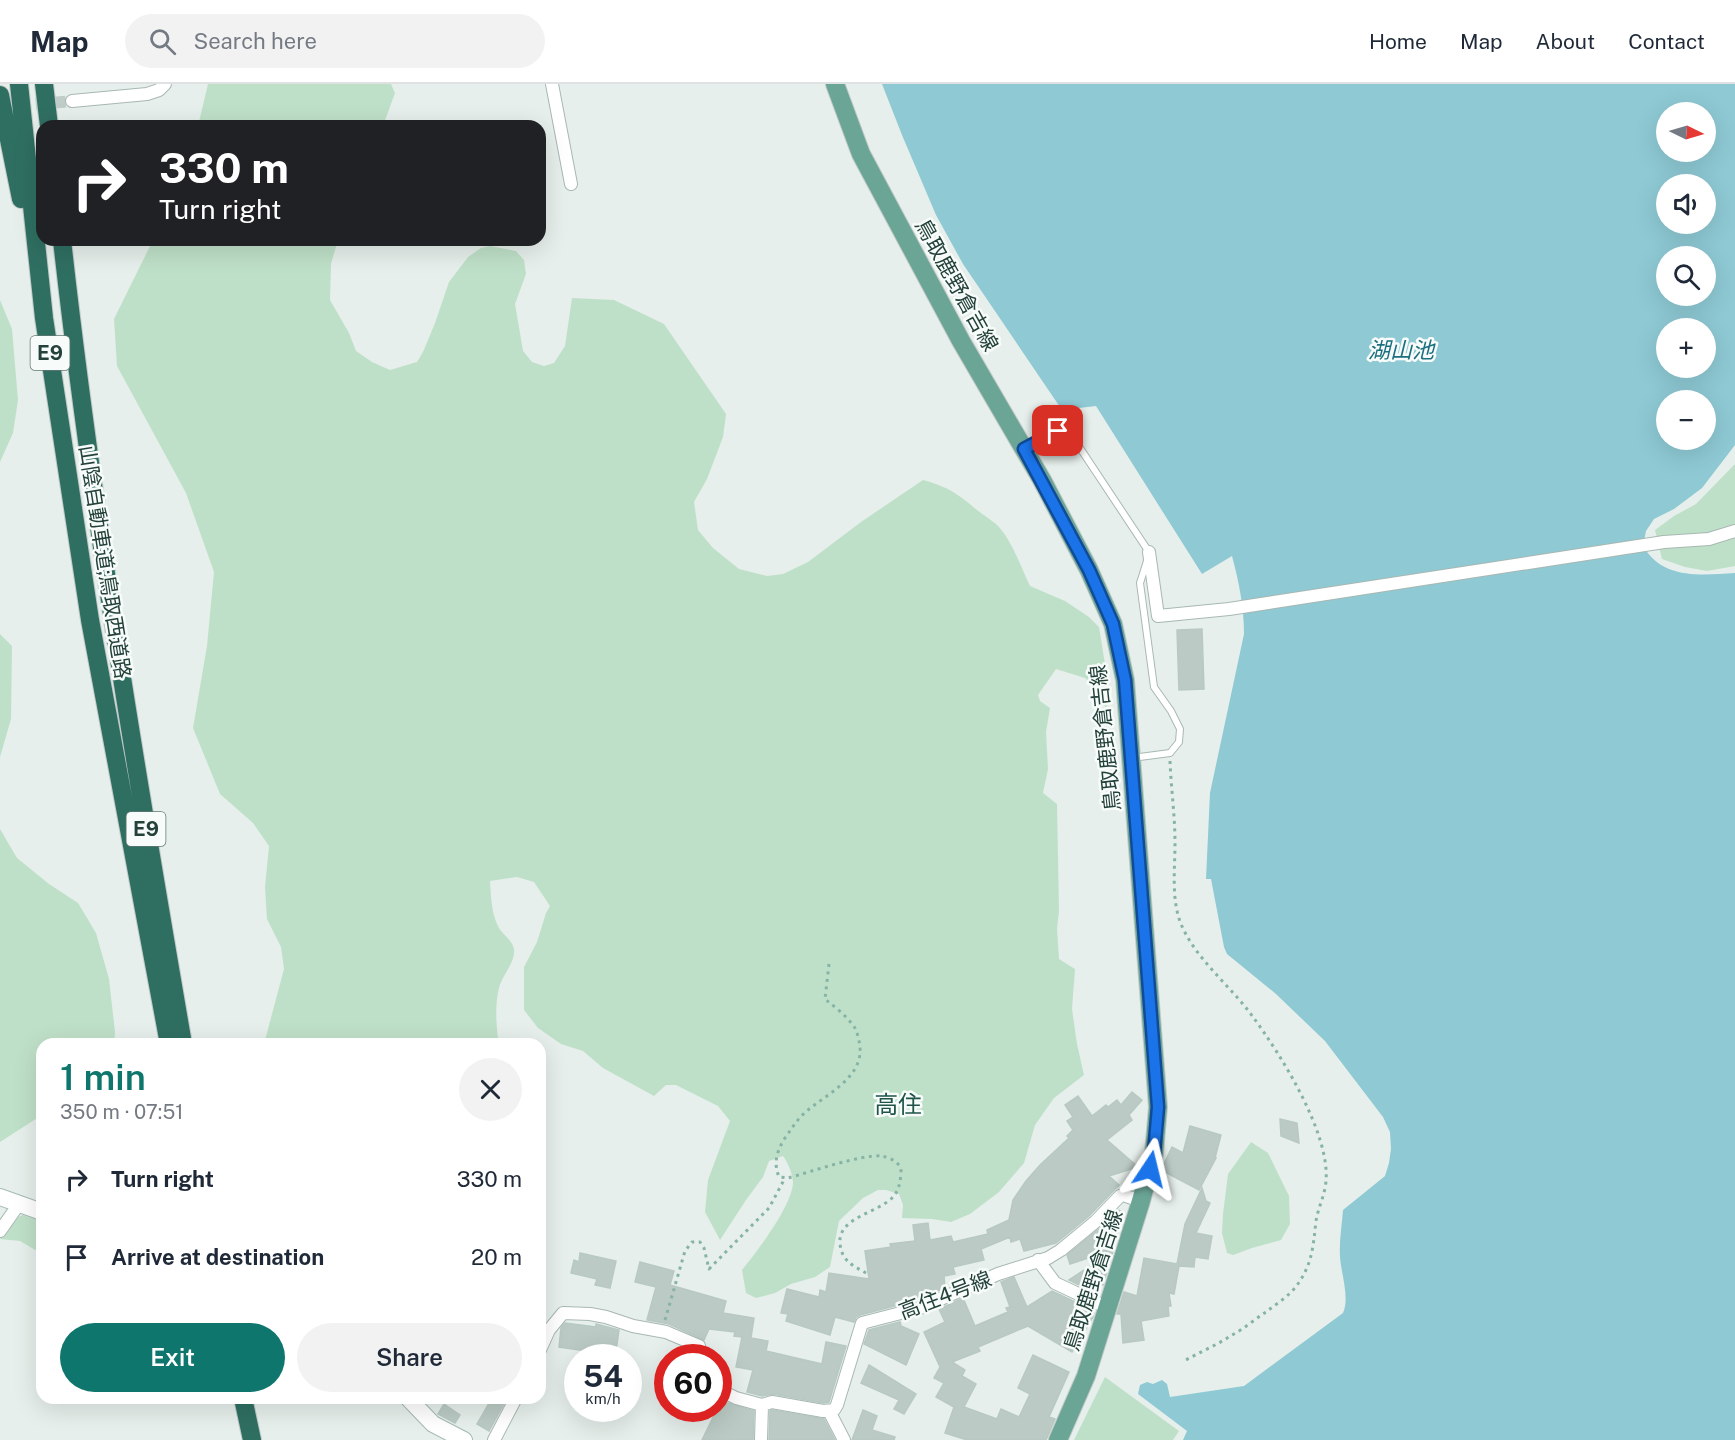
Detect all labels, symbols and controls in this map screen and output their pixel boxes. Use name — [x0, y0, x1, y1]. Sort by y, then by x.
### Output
search box — [125, 14, 545, 68]
text: Map — [30, 25, 89, 58]
icon: search — [146, 25, 179, 58]
text: Search here — [194, 28, 317, 54]
text: Home — [1369, 29, 1427, 54]
text: Map — [1460, 29, 1503, 54]
text: About — [1536, 29, 1595, 54]
text: Contact — [1628, 29, 1705, 54]
north arrow — [1656, 102, 1716, 162]
map controls — [1656, 102, 1716, 450]
text: 330 m — [159, 143, 289, 192]
icon: right — [60, 144, 138, 222]
button: sound — [1656, 174, 1716, 234]
text: Turn right — [159, 193, 282, 225]
street label: 鳥取鹿野倉吉線 — [910, 215, 1004, 355]
button: search — [1656, 246, 1716, 306]
button: + — [1656, 318, 1716, 378]
road number: E9 — [31, 336, 70, 370]
water label: 湖山池 — [1368, 337, 1436, 363]
button: − — [1656, 390, 1716, 450]
pin — [1032, 405, 1083, 456]
icon: arrive — [1041, 414, 1074, 447]
street label: 山陰自動車道;鳥取西道路 — [74, 443, 136, 681]
street label: 鳥取鹿野倉吉線 — [1085, 664, 1125, 812]
road number: E9 — [126, 812, 166, 846]
text: 1 min — [60, 1056, 146, 1098]
button: close — [459, 1058, 522, 1121]
district label: 高住 — [874, 1090, 922, 1118]
text: 350 m · 07:51 — [60, 1100, 183, 1124]
position arrow — [1118, 1137, 1182, 1201]
icon: right — [60, 1163, 93, 1196]
text: Turn right — [111, 1166, 214, 1192]
text: 330 m — [457, 1166, 522, 1192]
street label: 鳥取鹿野倉吉線 — [1058, 1206, 1128, 1354]
icon: arrive — [60, 1241, 93, 1274]
text: Arrive at destination — [111, 1244, 324, 1270]
text: 20 m — [471, 1244, 522, 1270]
street label: 高住4号線 — [895, 1266, 995, 1324]
button: Exit — [60, 1323, 285, 1392]
button: Share — [297, 1323, 522, 1392]
speed limit sign: 60 — [654, 1344, 732, 1422]
text: 54 — [583, 1358, 623, 1394]
text: km/h — [585, 1390, 621, 1407]

